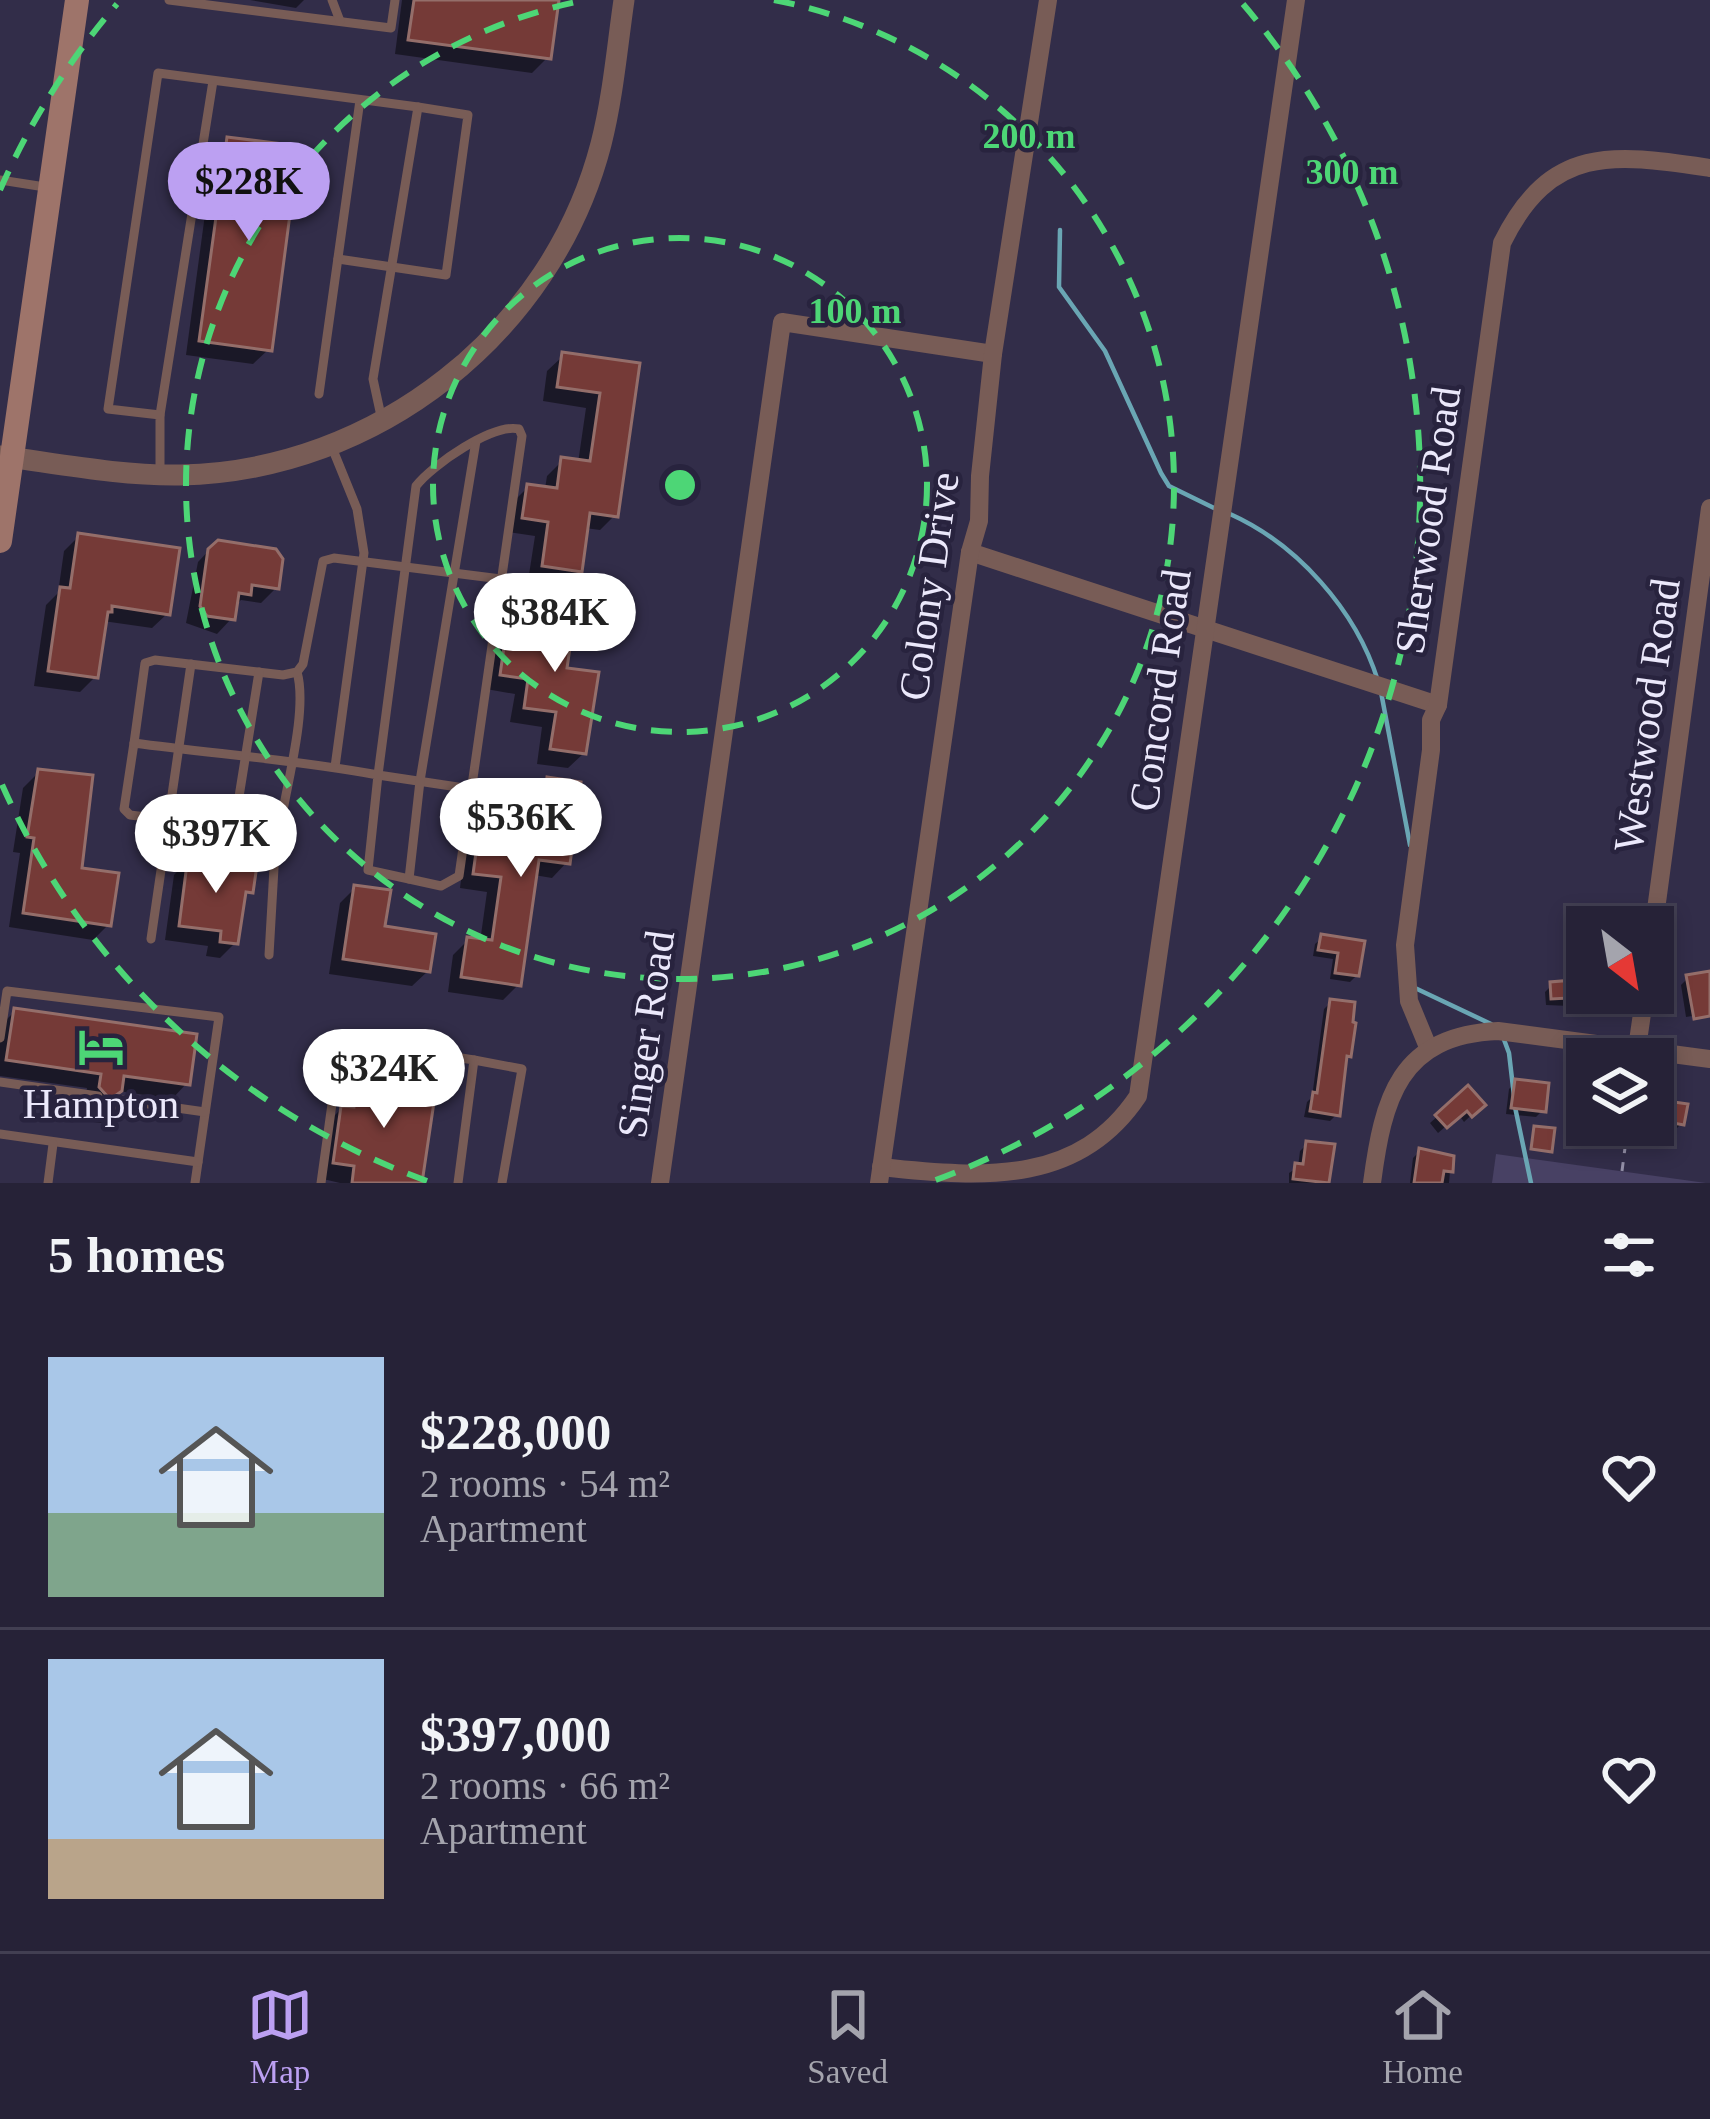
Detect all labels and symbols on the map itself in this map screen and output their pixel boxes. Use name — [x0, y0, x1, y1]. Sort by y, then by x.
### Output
text: 200 m — [983, 116, 1076, 156]
pin: $228K — [165, 142, 333, 244]
text: 300 m — [1306, 152, 1399, 192]
text: 100 m — [809, 291, 902, 331]
street label: Sherwood Road — [1386, 384, 1470, 657]
centre of rings — [659, 464, 701, 506]
street label: Colony Drive — [890, 469, 968, 703]
street label: Concord Road — [1120, 566, 1200, 814]
pin: $384K — [471, 573, 639, 675]
street label: Westwood Road — [1605, 576, 1689, 855]
pin: $536K — [437, 778, 605, 880]
pin: $397K — [132, 794, 300, 896]
north arrow — [1566, 906, 1674, 1014]
street label: Singer Road — [609, 928, 683, 1141]
hotel icon: Hampton — [76, 1022, 126, 1072]
pin: $324K — [300, 1029, 468, 1131]
place label: Hampton — [23, 1081, 179, 1127]

